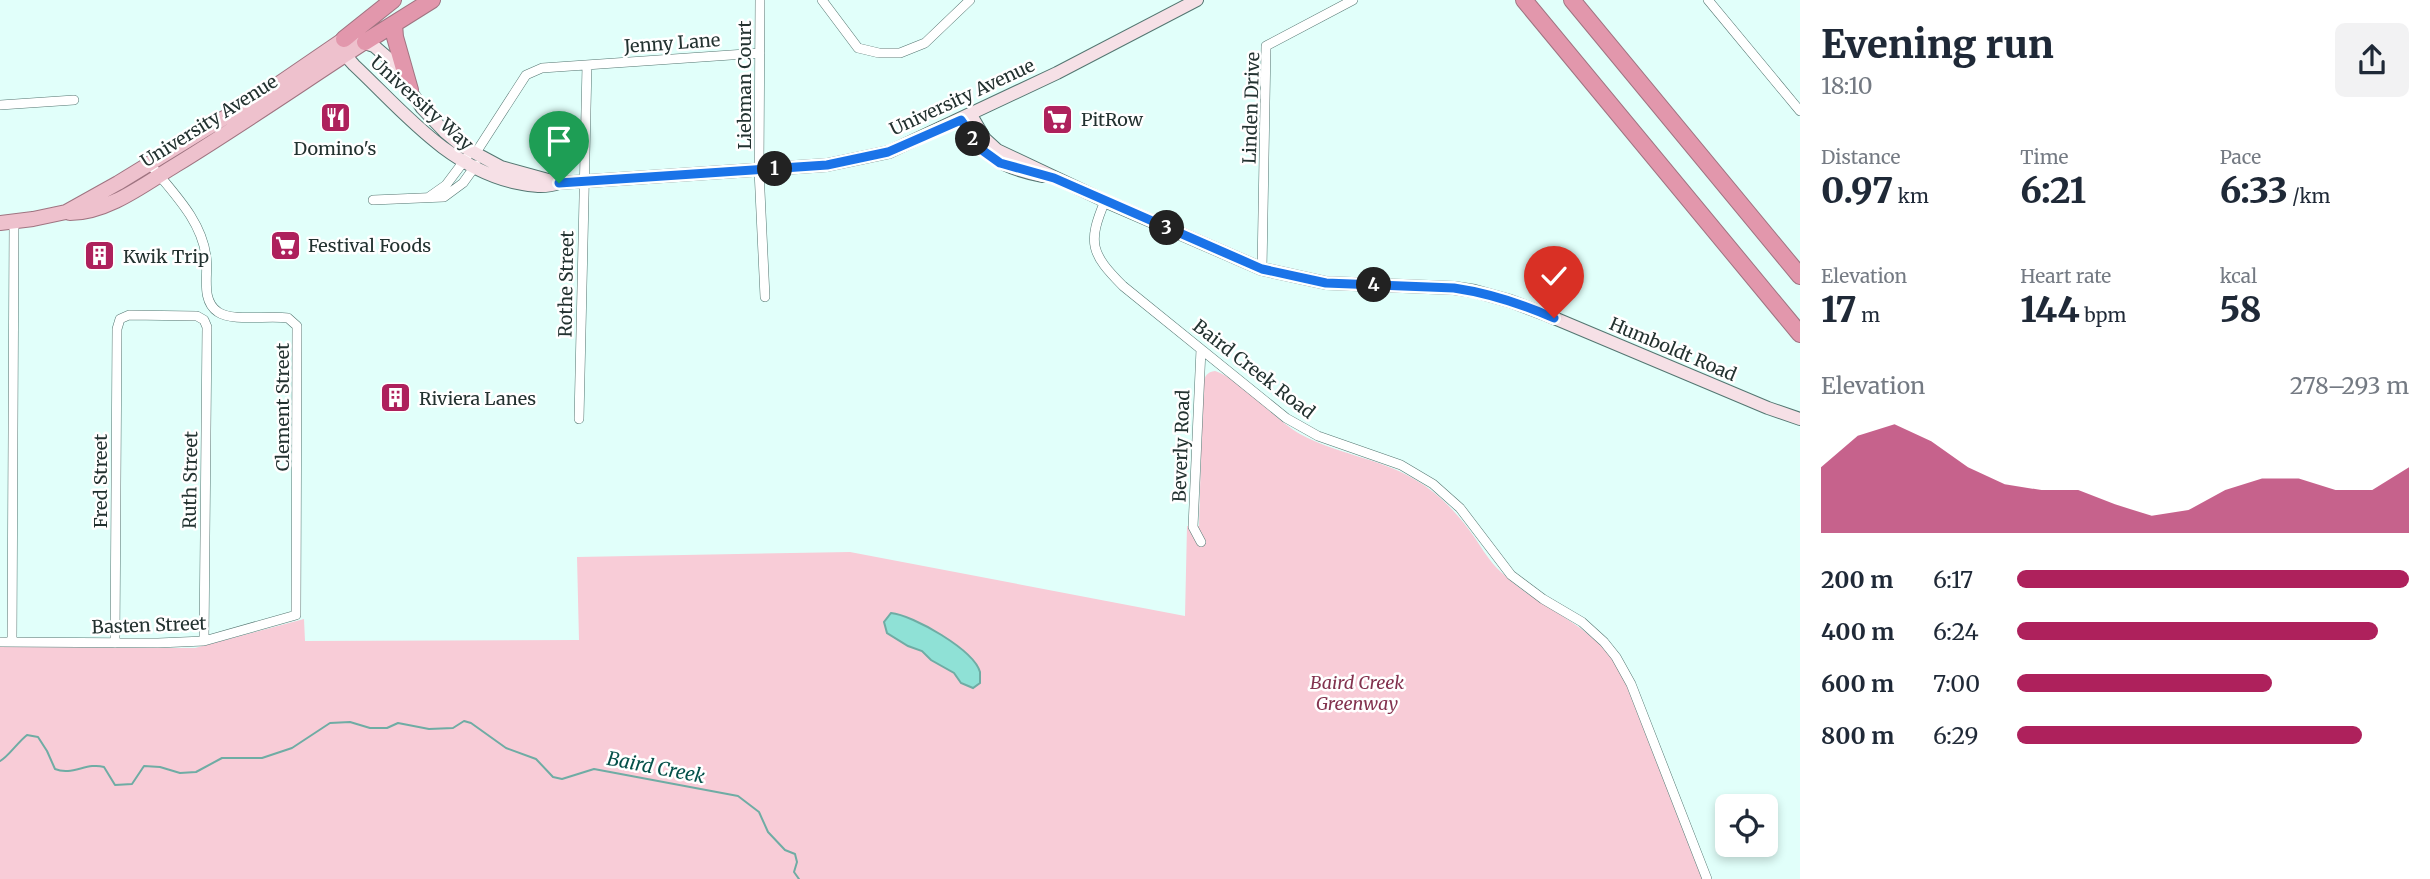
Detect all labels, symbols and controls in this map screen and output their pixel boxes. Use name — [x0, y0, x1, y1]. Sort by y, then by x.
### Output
street label: Liebman Court — [733, 21, 756, 149]
text: Evening run — [1821, 21, 2054, 68]
button: share — [2335, 23, 2409, 97]
street label: Jenny Lane — [622, 28, 721, 58]
street label: University Way — [366, 51, 479, 156]
street label: Linden Drive — [1238, 52, 1264, 164]
street label: University Avenue — [886, 53, 1038, 141]
street label: University Avenue — [136, 70, 282, 172]
text: 18:10 — [1821, 71, 1873, 100]
restaurant icon: Domino's — [318, 101, 352, 135]
supermarket icon: PitRow — [1041, 102, 1075, 136]
place label: PitRow — [1081, 108, 1144, 131]
pin — [529, 111, 589, 183]
icon: arrive — [540, 122, 578, 160]
pin: 2 — [956, 122, 990, 156]
text: 2 — [967, 126, 978, 150]
place label: Domino's — [294, 137, 377, 160]
text: Distance — [1821, 145, 1900, 169]
text: Time — [2020, 145, 2069, 169]
text: Pace — [2220, 145, 2261, 169]
pin: 1 — [758, 152, 792, 186]
text: 1 — [770, 156, 779, 180]
text: 0.97 — [1821, 169, 1893, 213]
text: 6:21 — [2020, 169, 2086, 213]
text: 6:33 — [2220, 169, 2288, 213]
text: km — [1893, 184, 1929, 208]
text: /km — [2288, 184, 2331, 208]
pin: 3 — [1150, 210, 1184, 246]
text: 3 — [1161, 215, 1172, 239]
supermarket icon: Festival Foods — [268, 228, 302, 262]
street label: Rothe Street — [554, 230, 578, 338]
place label: Festival Foods — [308, 234, 431, 257]
building icon: Kwik Trip — [83, 239, 117, 273]
place label: Kwik Trip — [123, 245, 209, 268]
pin — [1524, 246, 1584, 318]
icon: check — [1535, 257, 1573, 295]
text: Elevation — [1821, 264, 1907, 288]
text: Heart rate — [2020, 264, 2111, 288]
text: kcal — [2220, 264, 2257, 288]
pin: 4 — [1356, 268, 1392, 302]
text: 4 — [1367, 272, 1380, 296]
text: 17 — [1821, 288, 1857, 332]
text: 144 — [2020, 288, 2080, 332]
text: 58 — [2220, 288, 2262, 332]
text: m — [1857, 303, 1880, 327]
text: bpm — [2080, 303, 2126, 327]
street label: Humboldt Road — [1606, 312, 1740, 386]
street label: Baird Creek Road — [1188, 314, 1320, 424]
street label: Clement Street — [271, 343, 294, 471]
text: Elevation — [1821, 371, 1925, 400]
text: 278–293 m — [2290, 371, 2409, 400]
building icon: Riviera Lanes — [379, 381, 413, 415]
place label: Riviera Lanes — [419, 387, 536, 410]
street label: Beverly Road — [1168, 389, 1194, 503]
street label: Ruth Street — [178, 431, 202, 529]
street label: Fred Street — [89, 434, 112, 528]
text: 200 m — [1821, 565, 1893, 594]
text: 6:17 — [1933, 565, 1973, 594]
street label: Basten Street — [91, 612, 207, 638]
text: 400 m — [1821, 617, 1895, 646]
text: 6:24 — [1933, 617, 1979, 646]
text: 600 m — [1821, 669, 1894, 698]
text: 7:00 — [1933, 669, 1980, 698]
park label: Baird Creek Greenway — [1310, 671, 1404, 715]
text: 800 m — [1821, 721, 1894, 750]
text: 6:29 — [1933, 721, 1978, 750]
water label: Baird Creek — [605, 746, 708, 788]
map controls — [1715, 794, 1778, 857]
button: locate — [1715, 794, 1778, 857]

